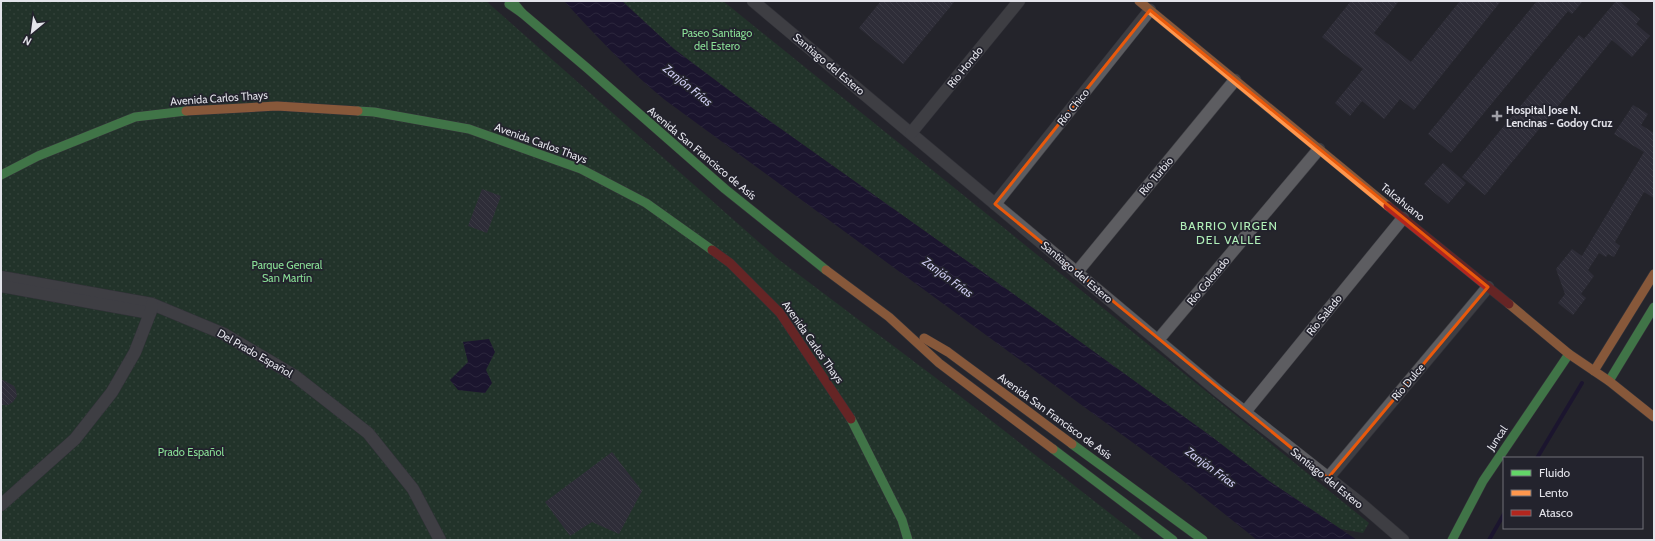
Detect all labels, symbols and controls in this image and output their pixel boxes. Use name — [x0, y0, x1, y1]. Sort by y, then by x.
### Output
north arrow — [12, 12, 52, 52]
park label: Paseo Santiago del Estero — [682, 26, 752, 53]
street label: Santiago del Estero — [790, 30, 868, 98]
text: N — [20, 33, 34, 49]
street label: Río Hondo — [944, 43, 986, 91]
water label: Zanjón Frías — [660, 60, 716, 110]
street label: Río Chico — [1054, 86, 1092, 128]
street label: Avenida Carlos Thays — [170, 88, 269, 108]
street label: Avenida San Francisco de Asís — [645, 103, 760, 203]
place label: Hospital Jose N. Lencinas - Godoy Cruz — [1506, 103, 1613, 130]
marker: Hospital Jose N. Lencinas - Godoy Cruz — [1491, 110, 1503, 122]
street label: Avenida Carlos Thays — [493, 120, 590, 166]
street label: Río Turbio — [1136, 154, 1176, 198]
street label: Talcahuano — [1378, 180, 1428, 224]
district label: BARRIO VIRGEN DEL VALLE — [1180, 218, 1278, 247]
street label: Santiago del Estero — [1038, 238, 1116, 306]
water label: Zanjón Frías — [919, 253, 977, 301]
street label: Río Colorado — [1184, 254, 1232, 308]
park label: Parque General San Martín — [252, 258, 323, 285]
street label: Río Salado — [1303, 291, 1345, 339]
street label: Avenida Carlos Thays — [779, 298, 847, 386]
street label: Del Prado Español — [215, 326, 296, 380]
street label: Río Dulce — [1388, 360, 1428, 403]
street label: Avenida San Francisco de Asís — [995, 370, 1115, 462]
street label: Juncal — [1483, 422, 1511, 454]
water label: Zanjón Frías — [1182, 443, 1240, 491]
park label: Prado Español — [158, 445, 225, 459]
street label: Santiago del Estero — [1288, 445, 1366, 511]
legend — [1503, 457, 1643, 529]
text: Fluido — [1539, 465, 1571, 480]
text: Lento — [1539, 485, 1569, 500]
text: Atasco — [1539, 505, 1573, 520]

